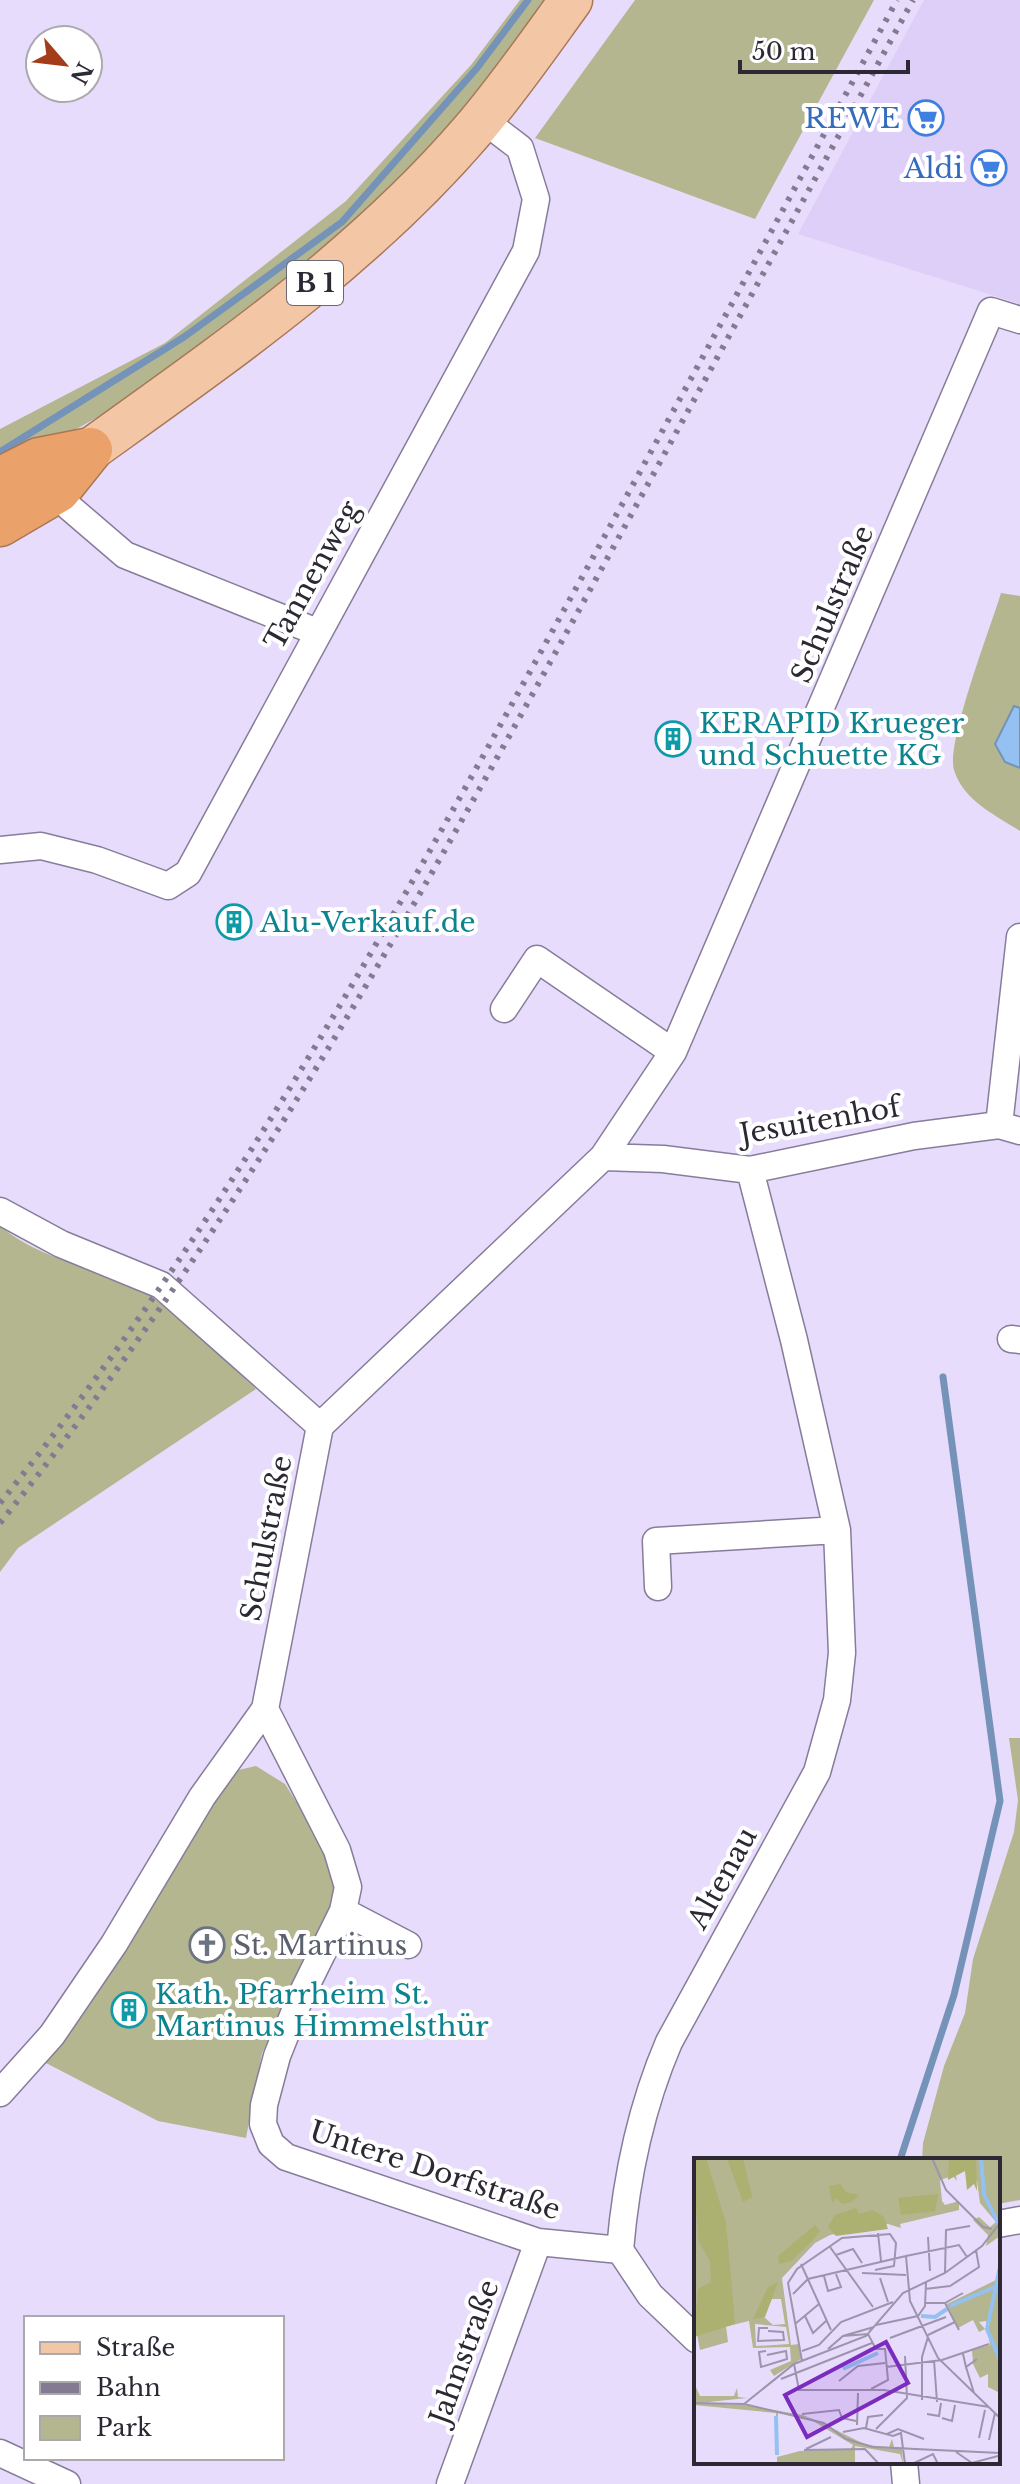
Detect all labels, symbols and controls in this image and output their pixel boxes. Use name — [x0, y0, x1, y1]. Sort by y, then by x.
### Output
north arrow — [24, 24, 104, 104]
scale bar — [740, 24, 908, 74]
text: 50 m — [752, 37, 816, 66]
text: N — [64, 58, 98, 89]
supermarket icon: REWE — [907, 99, 945, 137]
place label: REWE — [804, 101, 900, 136]
supermarket icon: Aldi — [970, 149, 1008, 187]
place label: Aldi — [903, 151, 963, 186]
road number: B 1 — [287, 261, 343, 305]
street label: Tannenweg — [257, 494, 368, 656]
street label: Schulstraße — [784, 520, 881, 688]
place label: KERAPID Krueger und Schuette KG — [699, 706, 965, 773]
building icon: KERAPID Krueger und Schuette KG — [654, 720, 692, 758]
building icon: Alu-Verkauf.de — [215, 903, 253, 941]
place label: Alu-Verkauf.de — [259, 905, 476, 940]
street label: Jesuitenhof — [733, 1089, 907, 1153]
street label: Schulstraße — [233, 1453, 300, 1624]
street label: Altenau — [680, 1821, 765, 1936]
church icon: St. Martinus — [188, 1926, 226, 1964]
place label: St. Martinus — [233, 1928, 407, 1963]
place label: Kath. Pfarrheim St. Martinus Himmelsthür — [155, 1977, 489, 2044]
building icon: Kath. Pfarrheim St. Martinus Himmelsthür — [110, 1991, 148, 2029]
street label: Untere Dorfstraße — [305, 2113, 565, 2228]
inset map — [694, 2158, 1000, 2464]
street label: Jahnstraße — [421, 2275, 507, 2433]
legend — [24, 2316, 284, 2460]
text: Straße — [96, 2333, 175, 2362]
text: Bahn — [96, 2373, 161, 2402]
text: Park — [96, 2413, 152, 2442]

